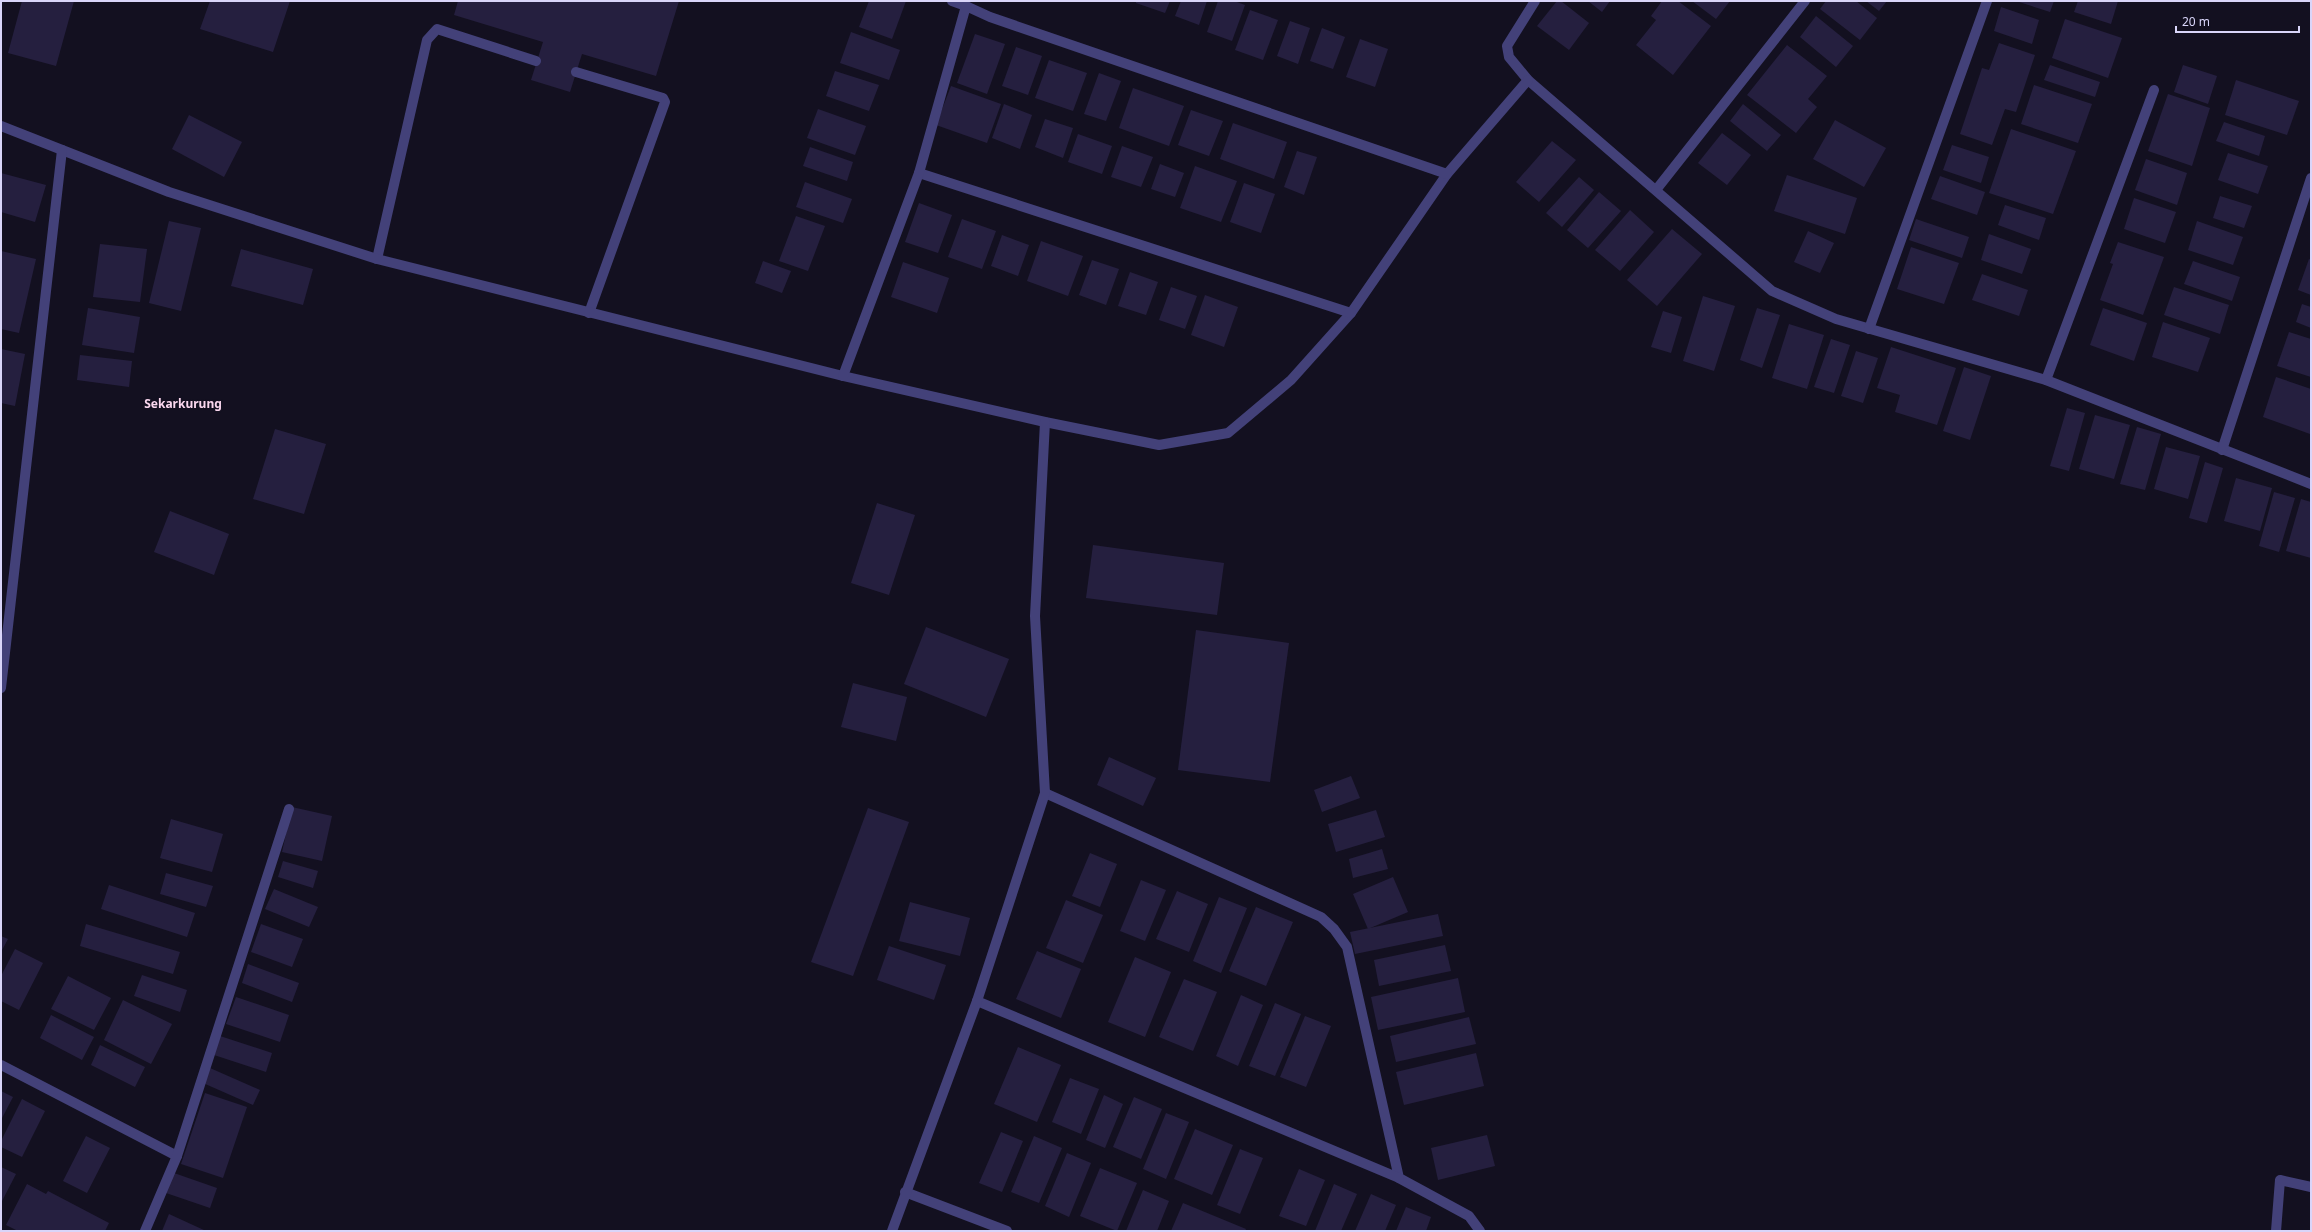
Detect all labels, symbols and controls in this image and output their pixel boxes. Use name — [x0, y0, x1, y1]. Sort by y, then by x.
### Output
scale bar — [2176, 8, 2299, 34]
text: 20 m — [2182, 13, 2210, 30]
district label: Sekarkurung — [144, 395, 222, 412]

